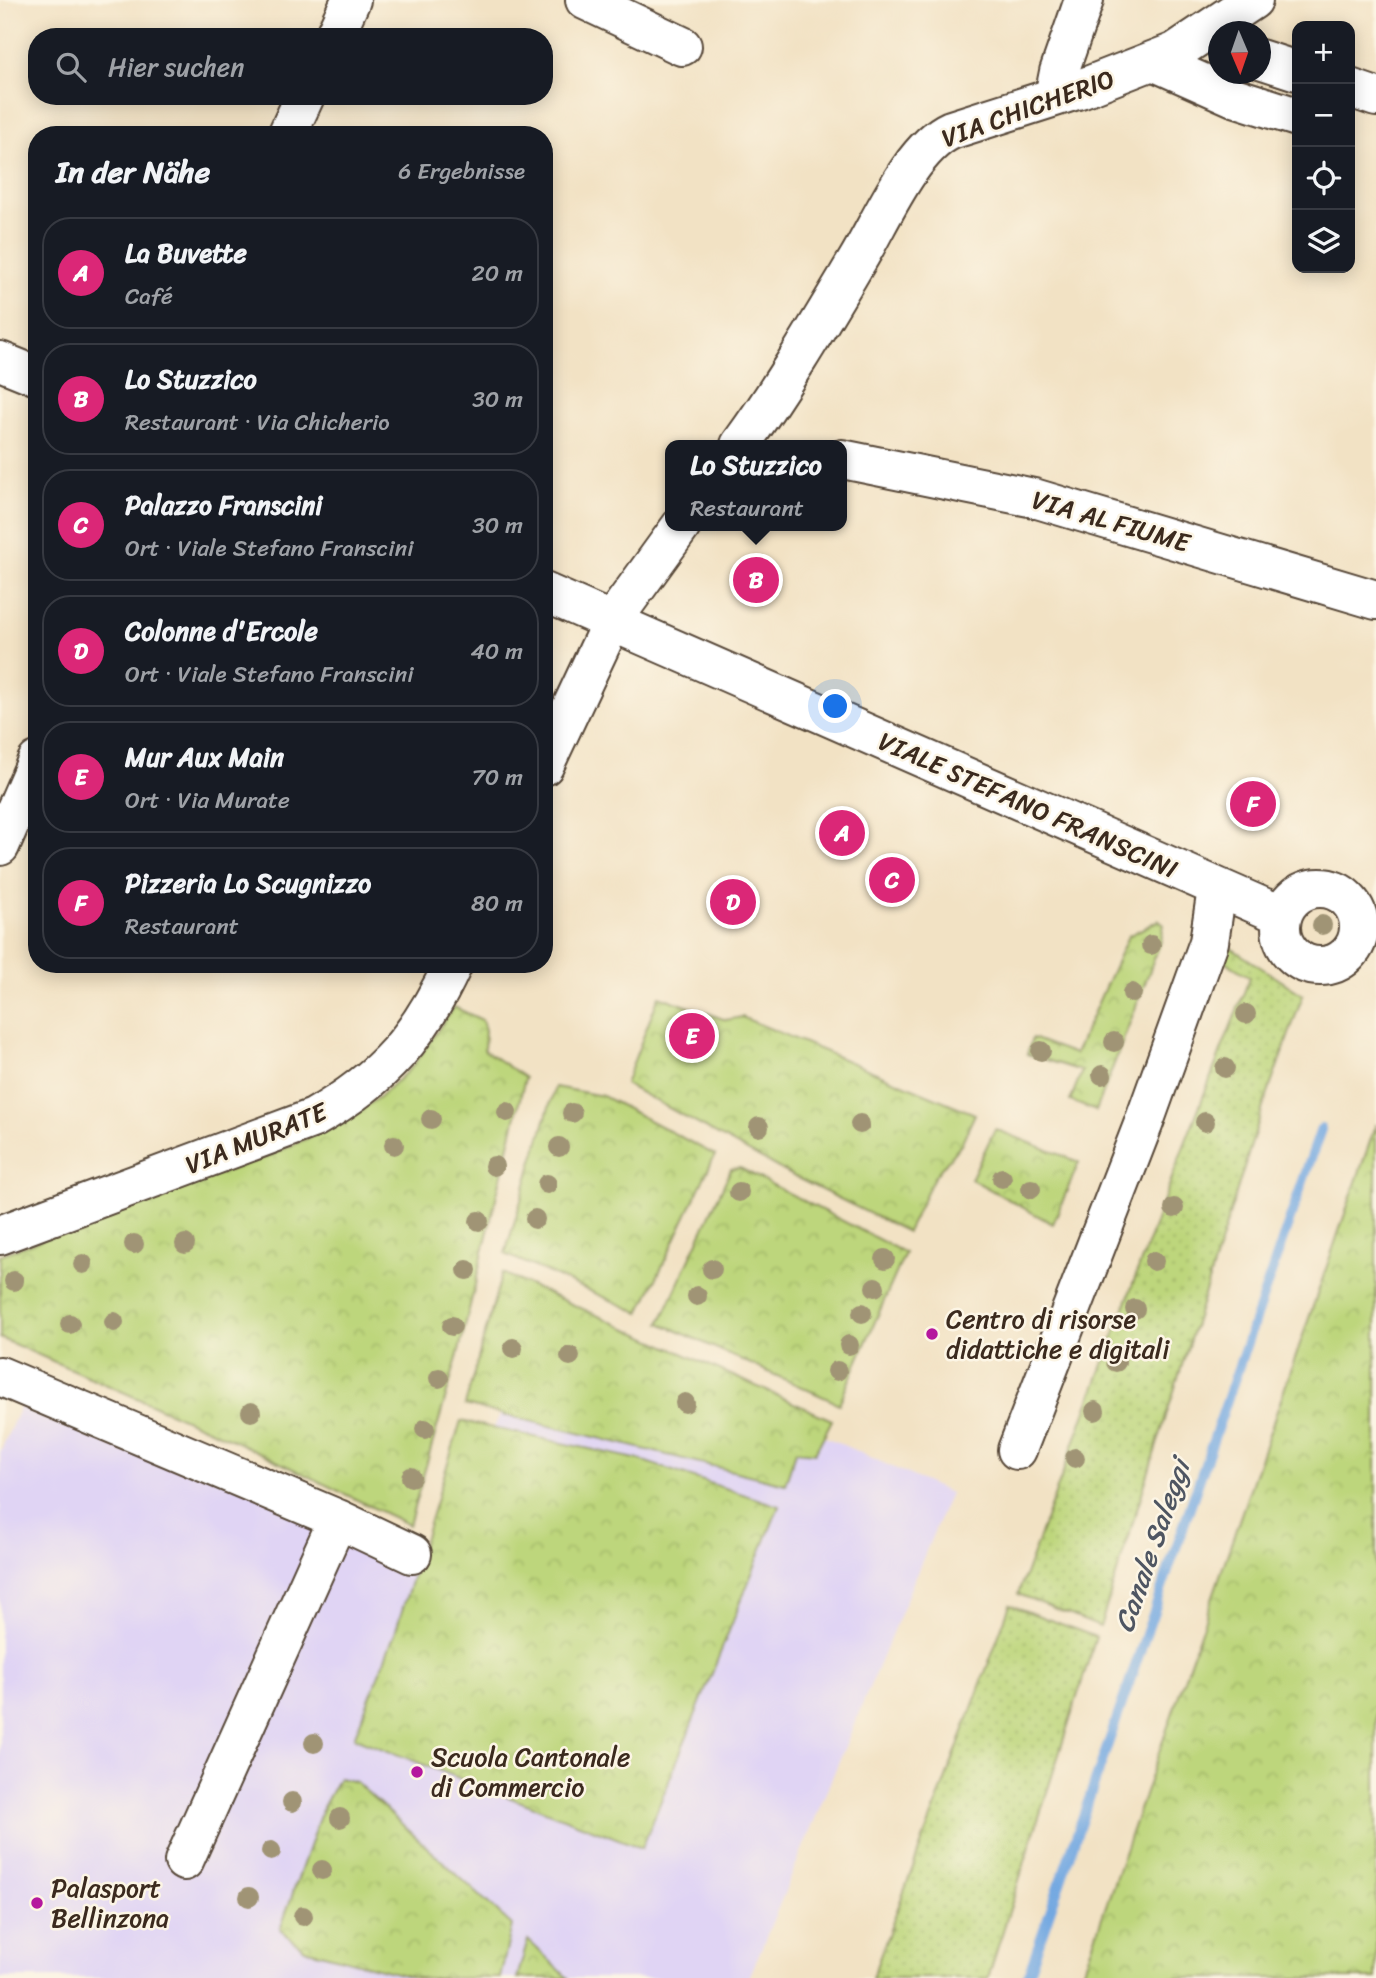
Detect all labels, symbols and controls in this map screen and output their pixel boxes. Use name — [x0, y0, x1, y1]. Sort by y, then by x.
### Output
north arrow — [1208, 21, 1271, 84]
map controls — [1292, 21, 1355, 273]
button: + — [1292, 21, 1355, 84]
search box — [28, 28, 553, 105]
text: Hier suchen — [108, 44, 244, 90]
icon: search — [52, 48, 90, 86]
street label: VIA CHICHERIO — [935, 55, 1121, 161]
button: − — [1292, 84, 1355, 147]
text: In der Nähe — [56, 145, 210, 199]
button: locate — [1292, 147, 1355, 210]
text: 6 Ergebnisse — [398, 151, 525, 192]
button: layers — [1292, 210, 1355, 273]
text: La Buvette — [125, 230, 247, 276]
text: A — [73, 253, 89, 294]
text: 20 m — [472, 253, 523, 294]
text: Café — [125, 276, 173, 317]
text: Lo Stuzzico — [125, 356, 257, 402]
text: B — [74, 379, 88, 420]
text: 30 m — [472, 379, 523, 420]
text: Restaurant · Via Chicherio — [125, 402, 390, 443]
popup — [665, 440, 847, 531]
text: Lo Stuzzico — [690, 442, 822, 488]
street label: VIA AL FIUME — [1027, 477, 1197, 566]
text: Palazzo Franscini — [125, 482, 323, 528]
text: Restaurant — [690, 488, 804, 529]
text: C — [74, 505, 88, 546]
text: 30 m — [472, 505, 523, 546]
text: Ort · Viale Stefano Franscini — [125, 528, 414, 569]
pin: B — [733, 554, 779, 606]
text: Colonne d'Ercole — [125, 608, 318, 654]
text: D — [74, 631, 88, 672]
text: 40 m — [470, 631, 523, 672]
text: Ort · Viale Stefano Franscini — [125, 654, 414, 695]
your location — [818, 689, 852, 723]
street label: VIALE STEFANO FRANSCINI — [873, 725, 1183, 885]
text: Mur Aux Main — [125, 734, 284, 780]
text: E — [75, 757, 87, 798]
text: 70 m — [472, 757, 523, 798]
pin: F — [1230, 778, 1276, 830]
text: Ort · Via Murate — [125, 780, 290, 821]
pin: A — [819, 807, 865, 859]
pin: C — [869, 854, 915, 906]
text: Pizzeria Lo Scugnizzo — [125, 860, 371, 906]
pin: D — [710, 876, 756, 928]
text: F — [75, 883, 87, 924]
text: 80 m — [471, 883, 523, 924]
text: Restaurant — [125, 906, 239, 947]
pin: E — [669, 1010, 715, 1062]
street label: VIA MURATE — [178, 1088, 335, 1187]
place label: Centro di risorse didattiche e digitali — [946, 1296, 1170, 1372]
marker: Centro di risorse didattiche e digitali — [924, 1326, 940, 1342]
water label: Canale Saleggi — [1100, 1448, 1206, 1639]
place label: Scuola Cantonale di Commercio — [431, 1734, 630, 1810]
marker: Scuola Cantonale di Commercio — [409, 1764, 425, 1780]
place label: Palasport Bellinzona — [51, 1865, 169, 1941]
marker: Palasport Bellinzona — [29, 1895, 45, 1911]

